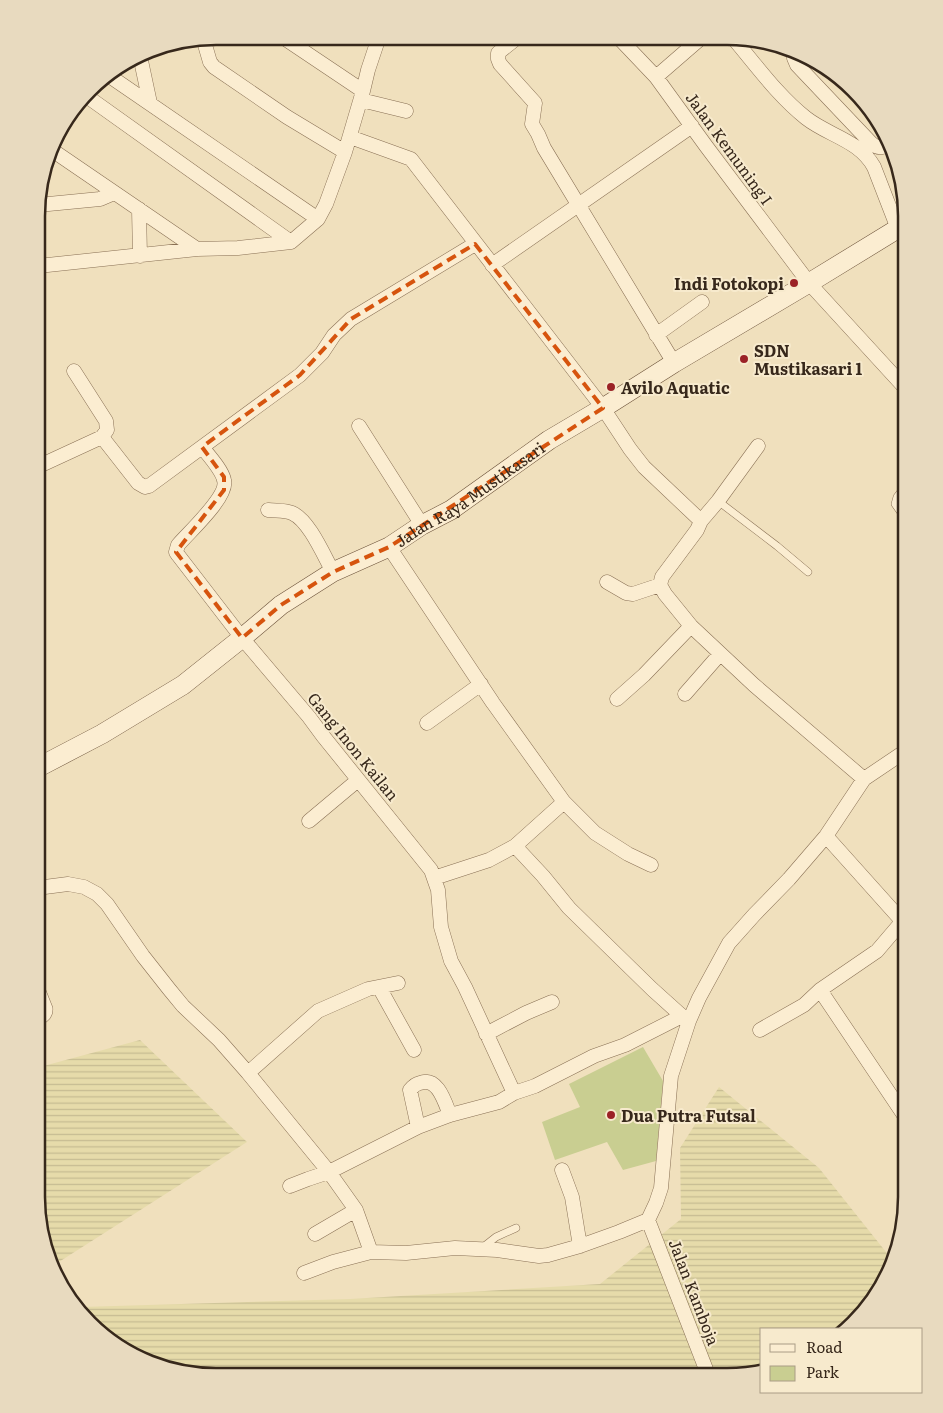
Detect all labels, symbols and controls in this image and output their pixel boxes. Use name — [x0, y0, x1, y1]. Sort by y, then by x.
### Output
street label: Jalan Kemuning I — [681, 86, 779, 210]
place label: Indi Fotokopi — [674, 271, 784, 295]
marker: Indi Fotokopi — [788, 277, 800, 289]
place label: SDN Mustikasari 1 — [754, 338, 862, 380]
marker: SDN Mustikasari 1 — [738, 353, 750, 365]
place label: Avilo Aquatic — [621, 375, 730, 399]
marker: Avilo Aquatic — [605, 381, 617, 393]
street label: Jalan Raya Mustikasari — [390, 435, 549, 552]
street label: Gang Inon Kailan — [303, 687, 406, 806]
place label: Dua Putra Futsal — [621, 1103, 756, 1127]
marker: Dua Putra Futsal — [605, 1109, 617, 1121]
street label: Jalan Kamboja — [664, 1235, 726, 1349]
legend — [760, 1328, 923, 1393]
text: Road — [806, 1335, 842, 1358]
text: Park — [806, 1360, 840, 1383]

